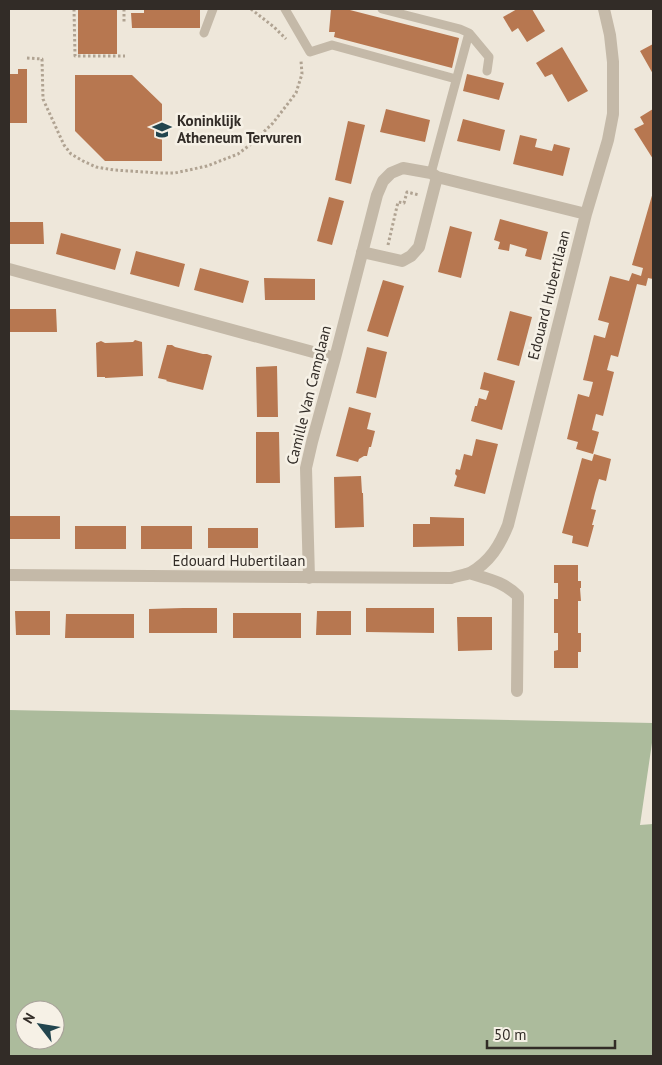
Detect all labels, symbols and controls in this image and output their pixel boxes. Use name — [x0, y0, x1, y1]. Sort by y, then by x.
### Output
place label: Koninklijk Atheneum Tervuren — [177, 111, 302, 147]
school or university icon: Koninklijk Atheneum Tervuren — [151, 119, 173, 141]
street label: Edouard Hubertilaan — [523, 228, 574, 362]
street label: Camille Van Camplaan — [282, 323, 335, 466]
street label: Edouard Hubertilaan — [173, 551, 305, 570]
north arrow — [15, 1000, 65, 1050]
text: N — [19, 1010, 39, 1027]
scale bar — [487, 1018, 614, 1050]
text: 50 m — [494, 1025, 527, 1044]

